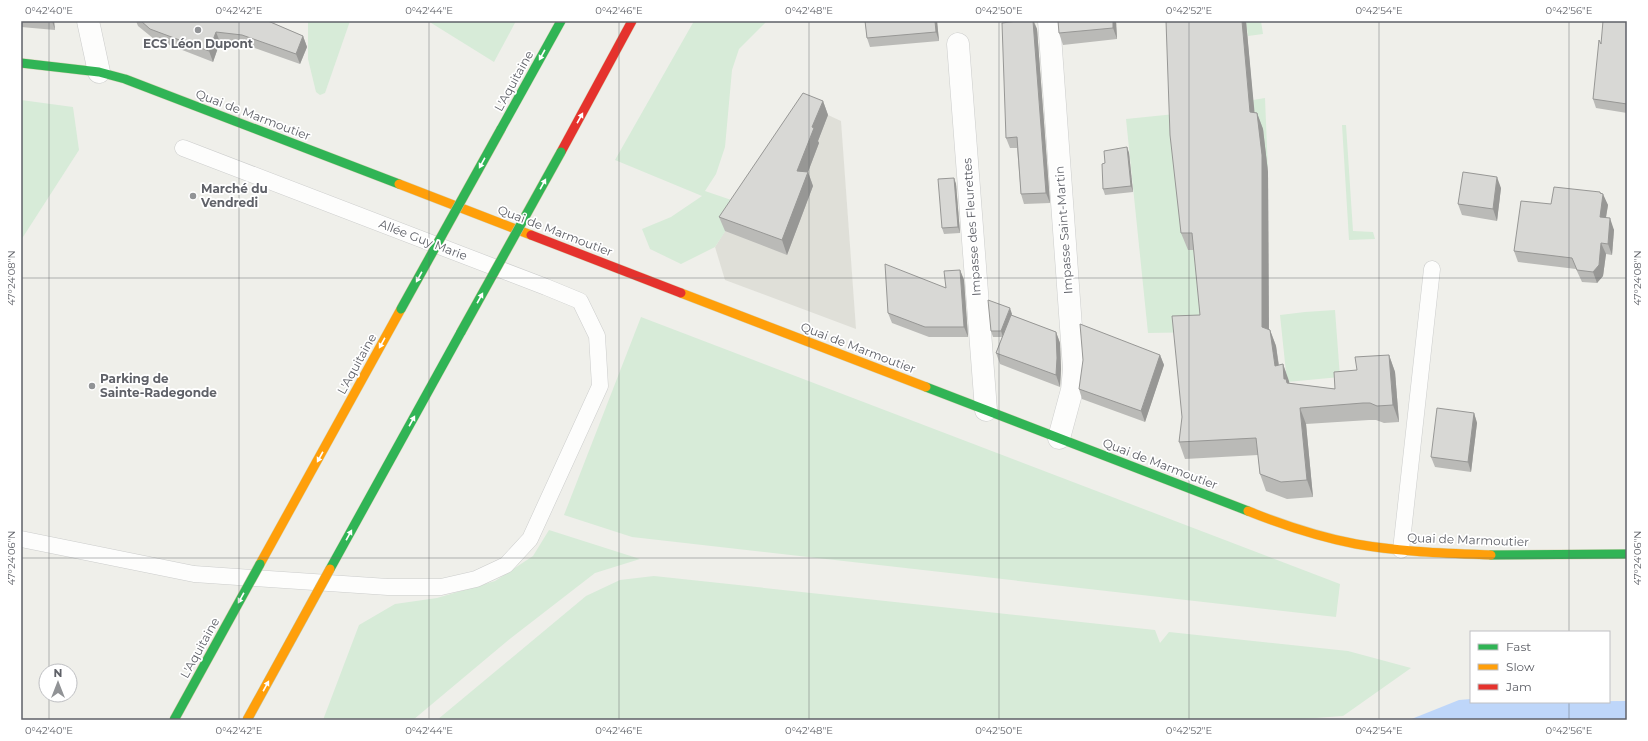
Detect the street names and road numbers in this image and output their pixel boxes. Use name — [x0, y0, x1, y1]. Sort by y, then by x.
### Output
street label: L'Aquitaine — [491, 48, 536, 114]
street label: Quai de Marmoutier — [194, 86, 313, 143]
street label: Impasse des Fleurettes — [959, 157, 984, 297]
street label: Impasse Saint-Martin — [1052, 165, 1075, 295]
street label: Quai de Marmoutier — [496, 202, 615, 259]
street label: Allée Guy Marie — [377, 216, 469, 263]
street label: Quai de Marmoutier — [799, 319, 918, 376]
street label: L'Aquitaine — [334, 331, 379, 397]
street label: Quai de Marmoutier — [1101, 435, 1220, 492]
street label: Quai de Marmoutier — [1407, 530, 1529, 549]
street label: L'Aquitaine — [177, 615, 222, 681]

